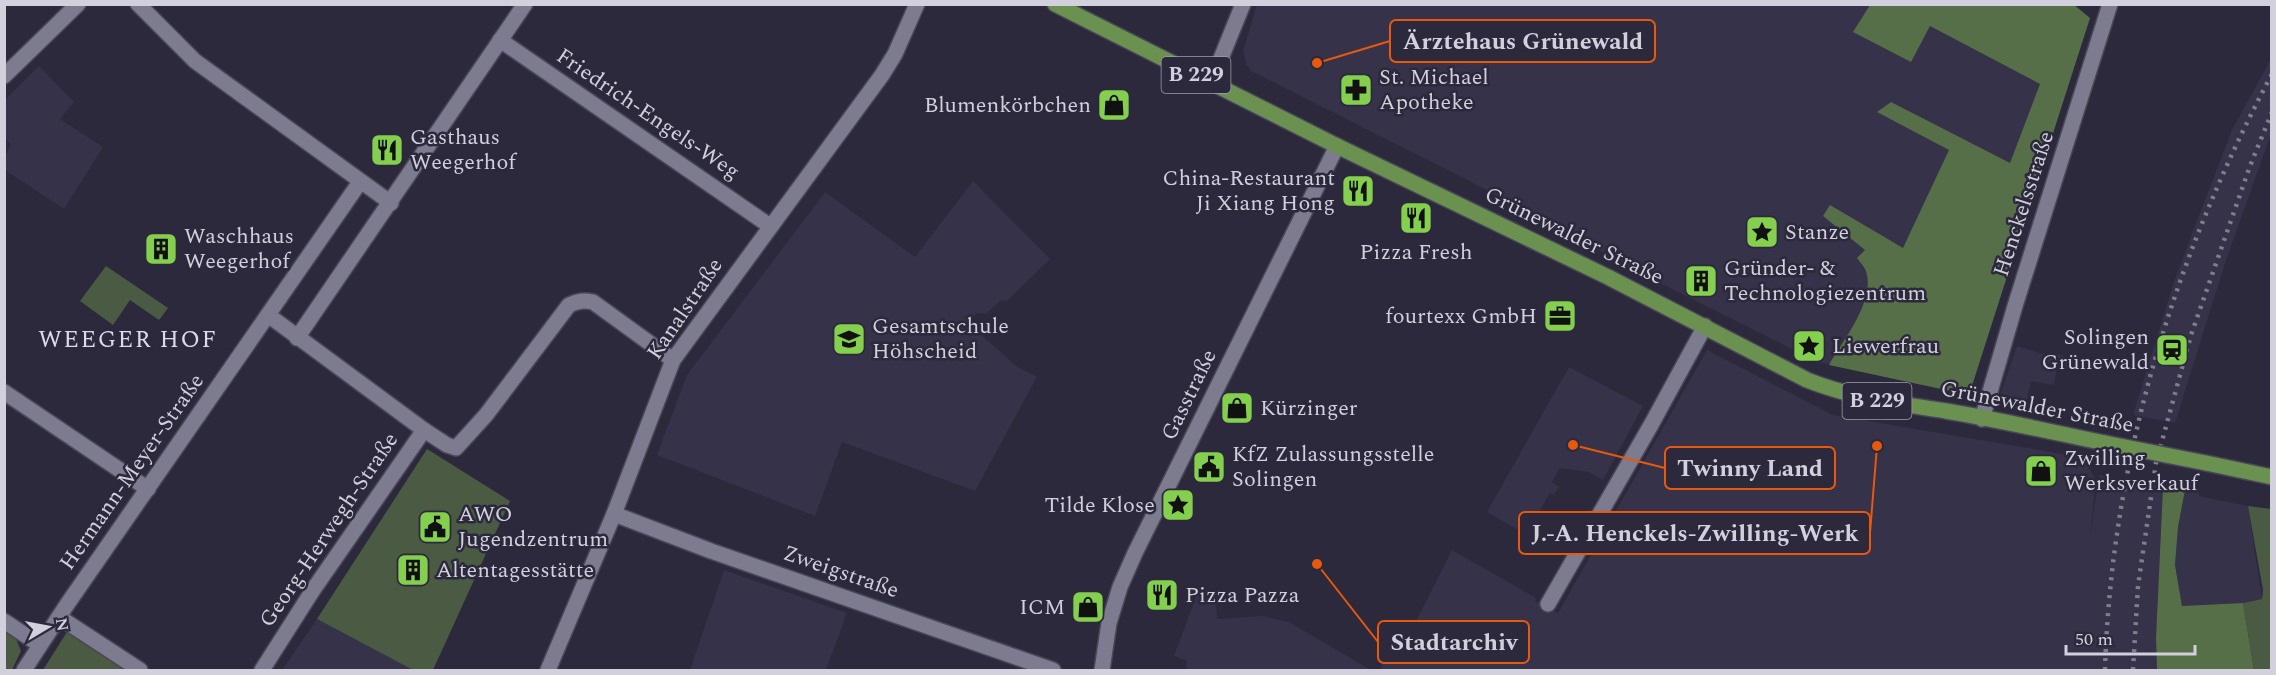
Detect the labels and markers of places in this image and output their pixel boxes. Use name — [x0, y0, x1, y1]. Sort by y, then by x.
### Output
callout: Ärztehaus Grünewald — [1390, 20, 1655, 62]
place label: St. Michael Apotheke — [1379, 61, 1489, 119]
pharmacy icon: St. Michael Apotheke — [1338, 72, 1374, 108]
shop icon: Blumenkörbchen — [1096, 87, 1132, 123]
place label: Blumenkörbchen — [924, 89, 1091, 122]
place label: Gasthaus Weegerhof — [410, 121, 517, 179]
restaurant icon: Gasthaus Weegerhof — [369, 132, 405, 168]
place label: China-Restaurant Ji Xiang Hong — [1163, 162, 1335, 220]
restaurant icon: China-Restaurant Ji Xiang Hong — [1340, 173, 1376, 209]
restaurant icon: Pizza Fresh — [1398, 200, 1434, 236]
place icon: Stanze — [1744, 214, 1780, 250]
place label: Stanze — [1785, 216, 1849, 249]
place label: Waschhaus Weegerhof — [184, 220, 294, 278]
building icon: Waschhaus Weegerhof — [143, 231, 179, 267]
place label: Pizza Fresh — [1360, 236, 1472, 269]
place label: Gründer- & Technologiezentrum — [1724, 252, 1926, 310]
building icon: Gründer- & Technologiezentrum — [1683, 263, 1719, 299]
office icon: fourtexx GmbH — [1542, 298, 1578, 334]
place label: fourtexx GmbH — [1385, 300, 1537, 333]
place label: Gesamtschule Höhscheid — [872, 310, 1009, 368]
school or university icon: Gesamtschule Höhscheid — [831, 321, 867, 357]
place label: Solingen Grünewald — [2042, 321, 2149, 379]
place icon: Liewerfrau — [1791, 328, 1827, 364]
place label: Liewerfrau — [1832, 330, 1939, 363]
station icon: Solingen Grünewald — [2154, 332, 2190, 368]
shop icon: Kürzinger — [1219, 390, 1255, 426]
place label: Kürzinger — [1260, 392, 1358, 425]
place label: KfZ Zulassungsstelle Solingen — [1232, 438, 1434, 496]
place label: Zwilling Werksverkauf — [2064, 442, 2200, 500]
callout: Twinny Land — [1665, 447, 1835, 489]
public building icon: KfZ Zulassungsstelle Solingen — [1191, 449, 1227, 485]
shop icon: Zwilling Werksverkauf — [2023, 453, 2059, 489]
place icon: Tilde Klose — [1160, 487, 1196, 523]
place label: Tilde Klose — [1044, 489, 1155, 522]
place label: AWO Jugendzentrum — [458, 498, 608, 556]
public building icon: AWO Jugendzentrum — [417, 509, 453, 545]
callout: J.-A. Henckels-Zwilling-Werk — [1519, 512, 1870, 554]
building icon: Altentagesstätte — [395, 552, 431, 588]
place label: Altentagesstätte — [436, 554, 594, 587]
restaurant icon: Pizza Pazza — [1144, 577, 1180, 613]
place label: Pizza Pazza — [1185, 579, 1300, 612]
shop icon: ICM — [1070, 589, 1106, 625]
place label: ICM — [1019, 591, 1065, 624]
callout: Stadtarchiv — [1378, 621, 1529, 663]

